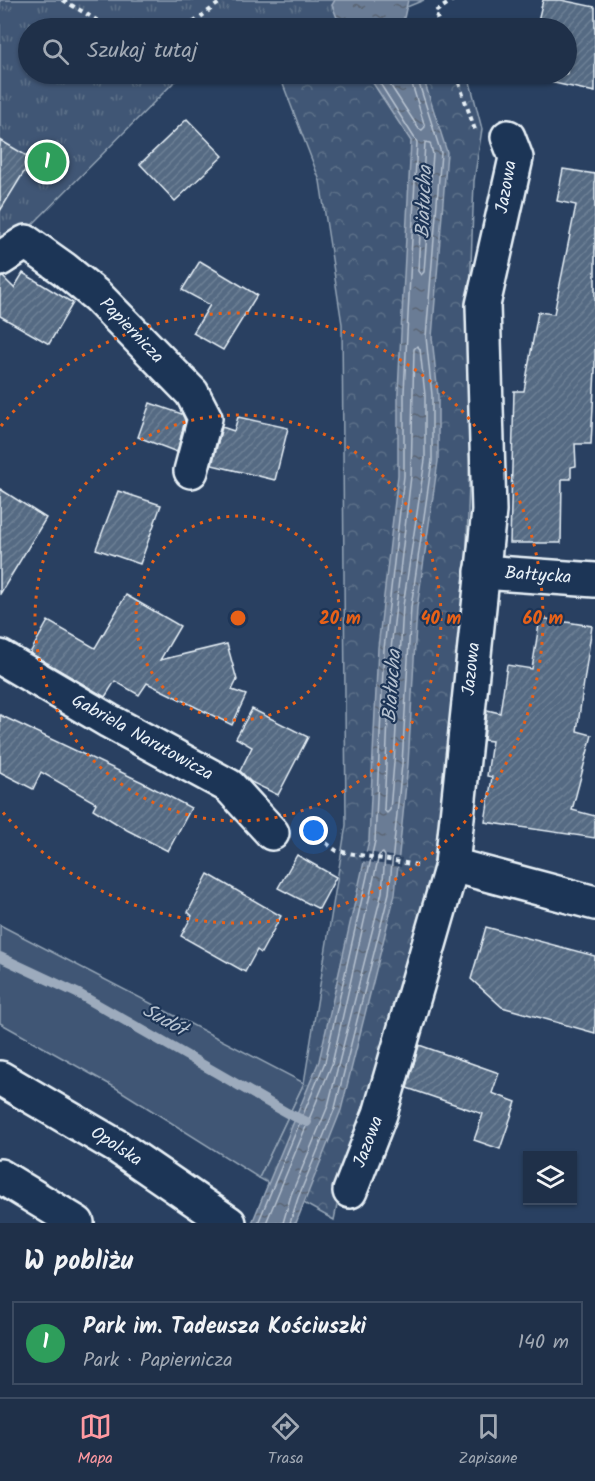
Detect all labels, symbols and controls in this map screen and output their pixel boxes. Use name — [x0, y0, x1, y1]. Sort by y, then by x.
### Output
search box — [18, 18, 577, 84]
text: Szukaj tutaj — [87, 34, 198, 69]
icon: search — [39, 35, 72, 68]
pin: 1 — [28, 140, 66, 184]
street label: Jazowa — [488, 158, 526, 216]
water label: Białucha — [408, 163, 442, 239]
street label: Papiernicza — [92, 291, 170, 371]
street label: Bałtycka — [504, 559, 572, 593]
text: 20 m — [319, 605, 361, 634]
text: 40 m — [421, 605, 462, 634]
text: 60 m — [523, 605, 564, 634]
centre of rings — [228, 608, 248, 628]
street label: Jazowa — [455, 641, 489, 697]
water label: Białucha — [375, 647, 412, 723]
street label: Gabriela Narutowicza — [66, 687, 218, 789]
your location — [299, 816, 328, 845]
water label: Sudół — [136, 996, 195, 1048]
street label: Jazowa — [346, 1112, 392, 1172]
street label: Opolska — [84, 1119, 148, 1175]
map controls — [523, 1151, 577, 1205]
button: layers — [523, 1151, 577, 1205]
text: W pobliżu — [24, 1241, 133, 1283]
text: Park im. Tadeusza Kościuszki — [83, 1310, 366, 1345]
text: 1 — [42, 1327, 49, 1359]
text: 140 m — [518, 1327, 569, 1359]
text: Park · Papiernicza — [83, 1345, 233, 1377]
tab: Mapa — [78, 1410, 113, 1471]
tab: Trasa — [268, 1410, 304, 1471]
tab: Zapisane — [459, 1410, 517, 1471]

